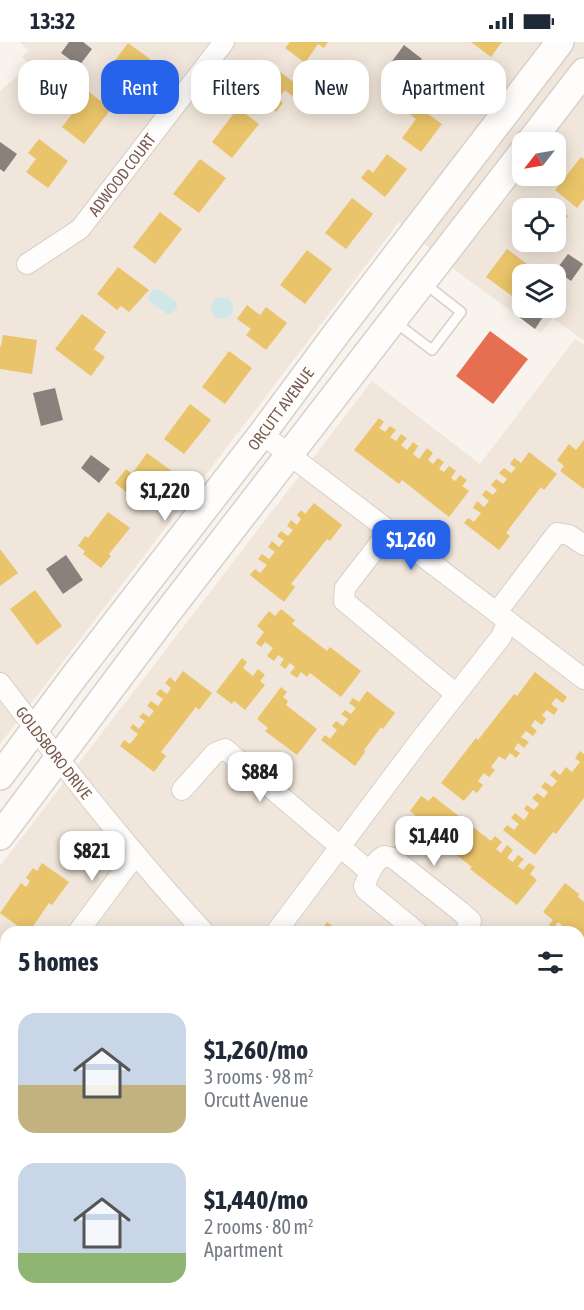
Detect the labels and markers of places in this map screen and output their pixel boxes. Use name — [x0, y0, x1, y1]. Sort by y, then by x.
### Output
pin: $1,220 — [116, 471, 214, 522]
pin: $1,260 — [362, 520, 460, 571]
pin: $884 — [224, 752, 296, 803]
pin: $1,440 — [385, 816, 483, 867]
pin: $821 — [56, 831, 128, 882]

